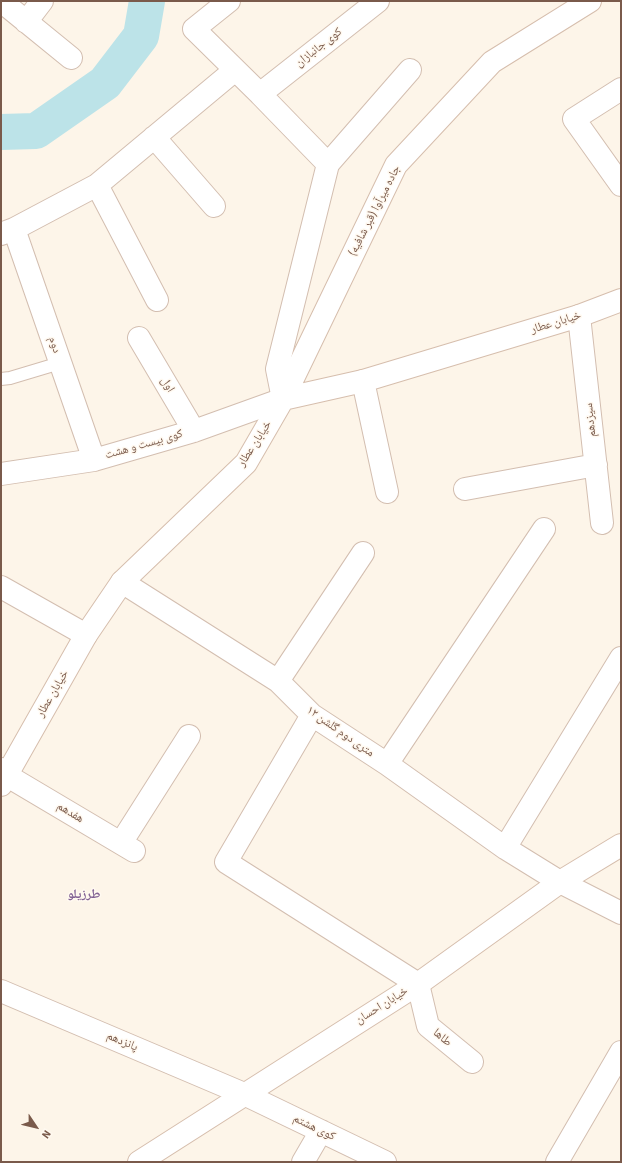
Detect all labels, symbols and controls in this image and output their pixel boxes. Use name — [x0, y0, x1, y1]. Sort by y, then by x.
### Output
street label: کوی جانبازان — [293, 25, 345, 71]
street label: جاده میرآوا (قبر شافیه) — [346, 163, 404, 259]
street label: خیابان عطار — [529, 309, 583, 337]
street label: دوم — [45, 335, 63, 355]
street label: اول — [157, 375, 177, 395]
street label: سیزدهم — [582, 402, 600, 438]
street label: خیابان عطار — [235, 418, 275, 470]
street label: کوی بیست و هشت — [104, 427, 184, 463]
street label: خیابان عطار — [34, 668, 72, 720]
street label: ۱۲ متری دوم گلشن — [303, 703, 377, 761]
street label: هفدهم — [54, 799, 86, 827]
district label: طرزیلو — [67, 887, 101, 903]
street label: خیابان احسان — [353, 984, 411, 1028]
street label: طاها — [430, 1026, 454, 1050]
street label: پانزدهم — [104, 1029, 140, 1055]
north arrow — [16, 1107, 56, 1147]
street label: کوی هشتم — [291, 1112, 337, 1144]
text: N — [38, 1127, 54, 1141]

